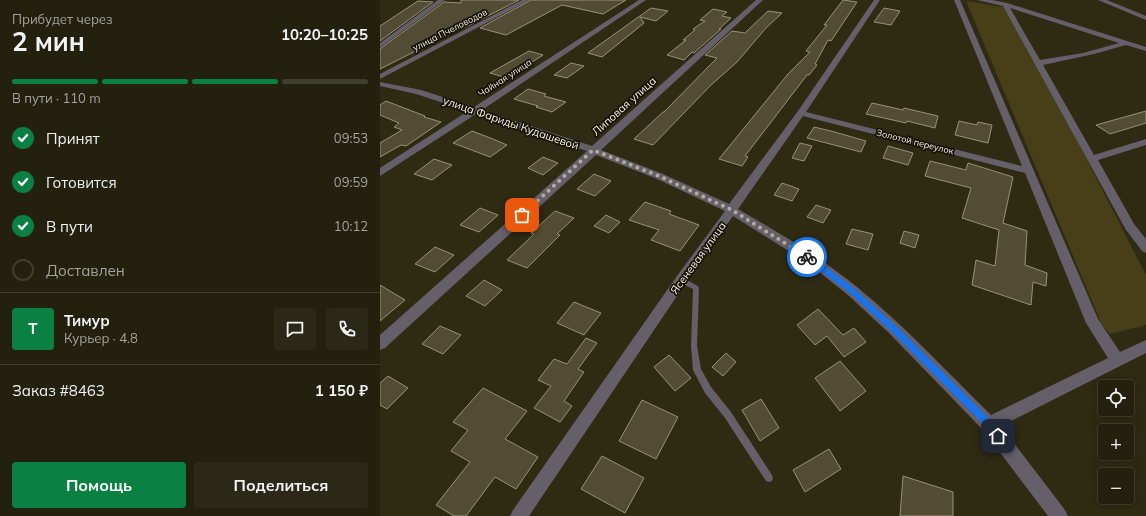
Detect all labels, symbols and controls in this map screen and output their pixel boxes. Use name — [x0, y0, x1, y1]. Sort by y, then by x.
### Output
street label: улица Пчеловодов — [411, 6, 489, 54]
text: Прибудет через — [12, 11, 113, 27]
text: 2 мин — [12, 25, 85, 58]
text: 10:20–10:25 — [281, 25, 368, 44]
street label: Чайная улица — [476, 56, 534, 100]
street label: Липовая улица — [589, 73, 659, 139]
text: В пути · 110 m — [12, 90, 101, 106]
street label: улица Фариды Кудашевой — [441, 93, 581, 153]
icon: check — [12, 127, 34, 149]
street label: Золотой переулок — [875, 127, 955, 157]
text: Принят — [46, 129, 100, 148]
text: 09:53 — [334, 130, 368, 146]
icon: check — [12, 171, 34, 193]
text: Готовится — [46, 173, 117, 192]
text: 09:59 — [334, 174, 368, 190]
pin — [505, 198, 539, 232]
icon: bag — [511, 204, 533, 226]
icon: check — [12, 215, 34, 237]
text: В пути — [46, 217, 93, 236]
text: 10:12 — [334, 218, 368, 234]
street label: Ясеневая улица — [667, 219, 729, 297]
courier — [787, 237, 827, 277]
icon: bike — [796, 246, 818, 268]
text: Доставлен — [46, 261, 125, 280]
button: chat — [274, 308, 316, 350]
button: phone — [326, 308, 368, 350]
text: Тимур — [64, 311, 110, 330]
text: Т — [28, 319, 38, 338]
text: Курьер · 4.8 — [64, 330, 138, 346]
map controls — [1098, 380, 1134, 504]
button: locate — [1098, 380, 1134, 416]
text: Заказ #8463 — [12, 381, 105, 400]
text: 1 150 ₽ — [315, 381, 368, 400]
pin — [981, 419, 1015, 453]
button: + — [1098, 424, 1134, 460]
icon: home — [987, 425, 1009, 447]
button: Помощь — [12, 462, 186, 508]
button: Поделиться — [194, 462, 368, 508]
button: − — [1098, 468, 1134, 504]

